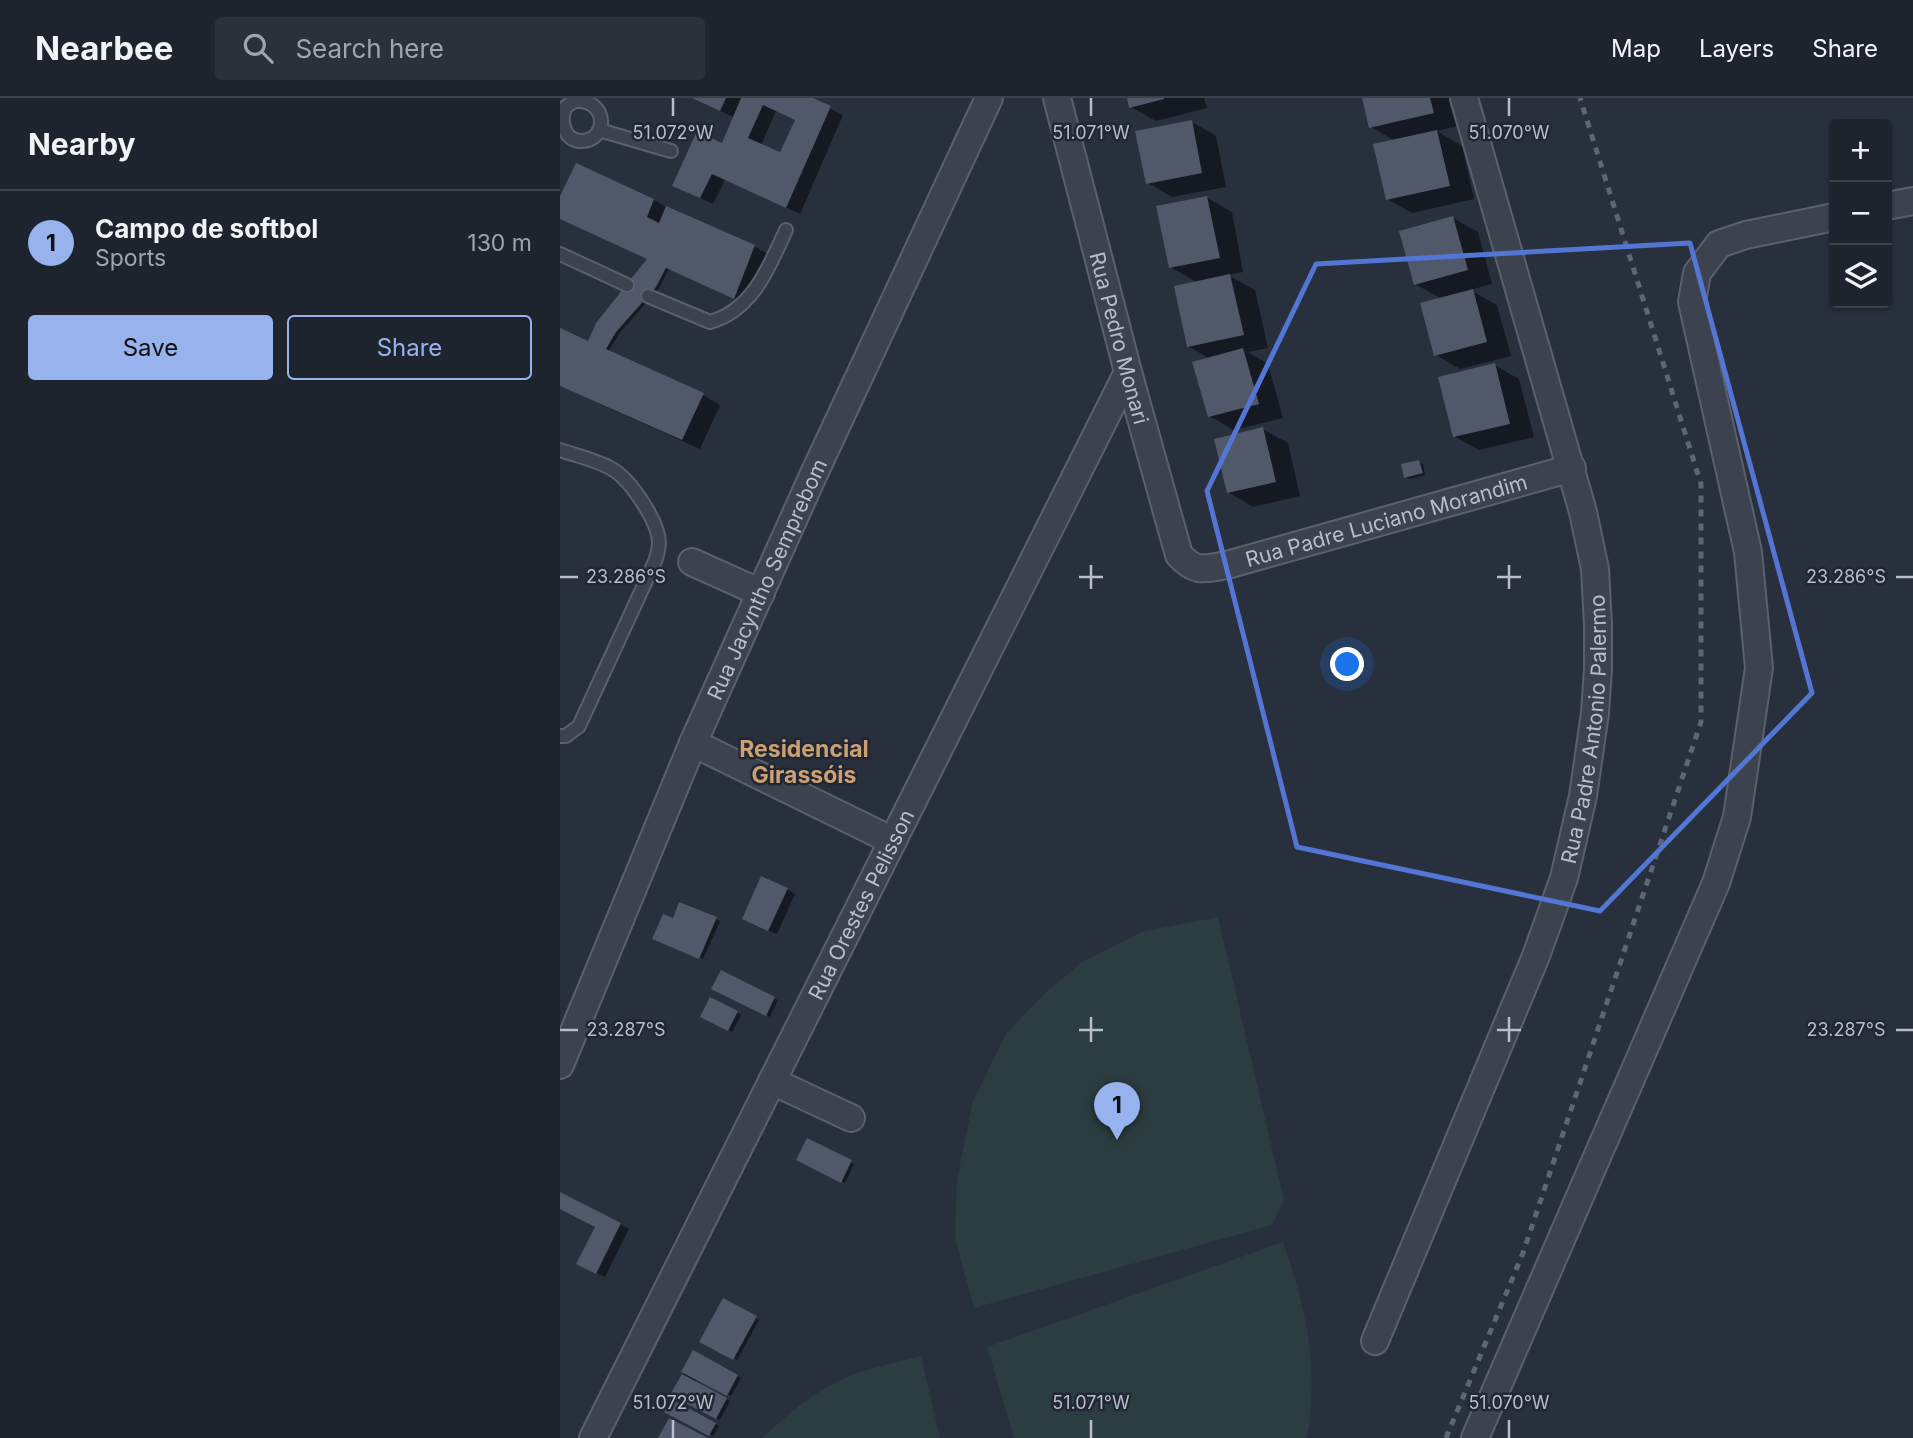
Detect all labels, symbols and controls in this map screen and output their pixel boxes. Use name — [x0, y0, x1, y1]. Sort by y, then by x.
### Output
search box — [215, 17, 705, 80]
text: Nearbee — [35, 28, 173, 68]
icon: search — [239, 29, 277, 67]
text: Search here — [295, 33, 444, 64]
text: Map — [1611, 34, 1661, 63]
text: Layers — [1699, 34, 1774, 63]
text: Share — [1812, 34, 1878, 63]
map controls — [1829, 119, 1892, 308]
button: + — [1829, 119, 1892, 182]
text: 51.072°W — [632, 122, 714, 143]
text: 51.071°W — [1052, 122, 1130, 143]
text: 51.070°W — [1468, 122, 1550, 143]
text: Nearby — [28, 126, 136, 162]
button: − — [1829, 182, 1892, 245]
text: Campo de softbol — [95, 213, 318, 244]
text: 1 — [46, 229, 56, 257]
text: 130 m — [467, 229, 532, 257]
text: Sports — [95, 244, 166, 272]
button: layers — [1829, 245, 1892, 308]
street label: Rua Pedro Monari — [1085, 249, 1154, 427]
button: Save — [28, 315, 273, 380]
button: Share — [287, 315, 532, 380]
street label: Rua Jacyntho Semprebom — [702, 455, 832, 704]
street label: Rua Padre Luciano Morandim — [1243, 469, 1530, 572]
text: 23.286°S — [586, 566, 666, 587]
text: 23.286°S — [1806, 566, 1886, 587]
street label: Rua Padre Antonio Palermo — [1555, 594, 1611, 866]
your location — [1330, 647, 1364, 681]
district label: Residencial Girassóis — [739, 735, 869, 789]
street label: Rua Orestes Pelisson — [803, 805, 919, 1004]
text: 23.287°S — [587, 1019, 665, 1040]
text: 23.287°S — [1807, 1019, 1885, 1040]
pin: 1 — [1094, 1082, 1140, 1140]
text: 51.072°W — [632, 1392, 714, 1413]
text: 51.071°W — [1052, 1392, 1130, 1413]
text: 51.070°W — [1468, 1392, 1550, 1413]

